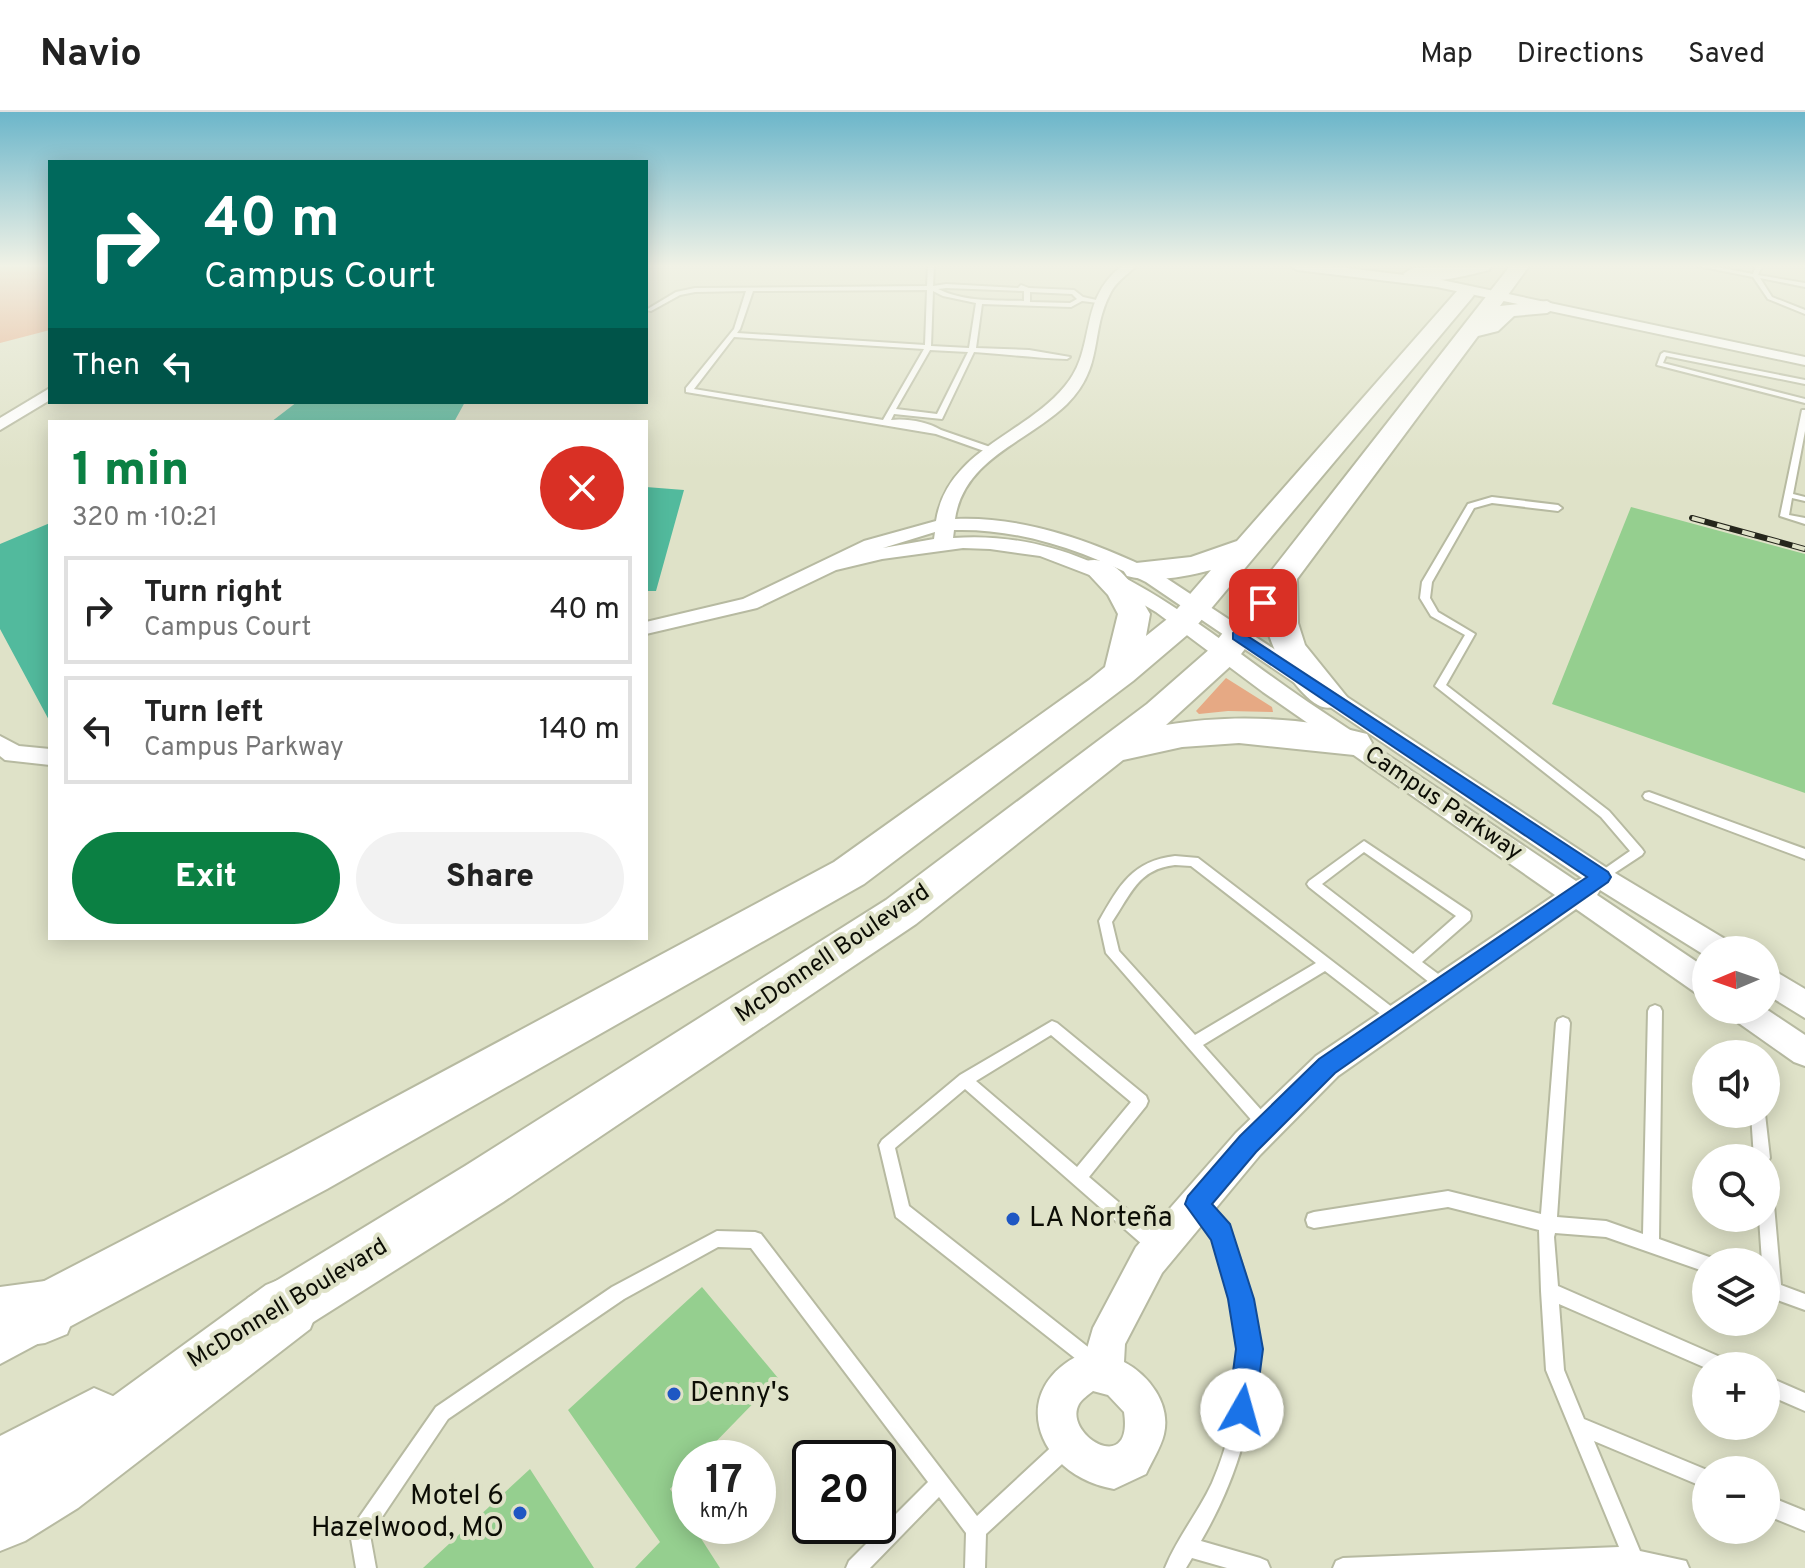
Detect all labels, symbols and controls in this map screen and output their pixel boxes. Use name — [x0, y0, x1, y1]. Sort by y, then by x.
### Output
text: Navio — [40, 31, 142, 80]
text: Map — [1420, 37, 1473, 73]
text: Directions — [1517, 37, 1644, 73]
text: Saved — [1688, 37, 1765, 73]
text: 40 m — [204, 186, 340, 256]
icon: right — [72, 192, 176, 296]
text: Campus Court — [204, 255, 436, 301]
icon: left — [156, 344, 200, 388]
text: Then — [72, 348, 140, 385]
text: 1 min — [72, 442, 189, 502]
button: close — [540, 446, 624, 530]
text: 320 m · 10:21 — [72, 502, 218, 535]
pin — [1229, 569, 1297, 637]
text: Turn right — [144, 575, 282, 612]
icon: arrive — [1241, 581, 1285, 625]
icon: right — [76, 588, 120, 632]
text: 40 m — [550, 592, 620, 629]
text: Campus Court — [144, 612, 311, 645]
text: Turn left — [144, 695, 264, 732]
icon: left — [76, 708, 120, 752]
text: 140 m — [539, 712, 620, 749]
text: Campus Parkway — [144, 732, 344, 765]
street label: Campus Parkway — [1358, 740, 1528, 868]
button: Exit — [72, 832, 340, 924]
button: Share — [356, 832, 624, 924]
street label: McDonnell Boulevard — [730, 878, 936, 1030]
north arrow — [1692, 936, 1780, 1024]
map controls — [1692, 936, 1780, 1544]
button: sound — [1692, 1040, 1780, 1128]
button: search — [1692, 1144, 1780, 1232]
place label: LA Norteña — [1029, 1201, 1172, 1237]
marker: LA Norteña — [1004, 1210, 1022, 1228]
street label: McDonnell Boulevard — [183, 1232, 393, 1376]
button: layers — [1692, 1248, 1780, 1336]
button: + — [1692, 1352, 1780, 1440]
position arrow — [1200, 1368, 1284, 1452]
place label: Denny's — [690, 1376, 790, 1412]
marker: Denny's — [665, 1385, 683, 1403]
speed limit sign: 20 — [792, 1440, 896, 1544]
button: − — [1692, 1456, 1780, 1544]
text: 17 — [705, 1457, 743, 1507]
place label: Motel 6 Hazelwood, MO — [311, 1479, 504, 1547]
text: km/h — [700, 1499, 748, 1525]
marker: Motel 6 Hazelwood, MO — [511, 1504, 529, 1522]

